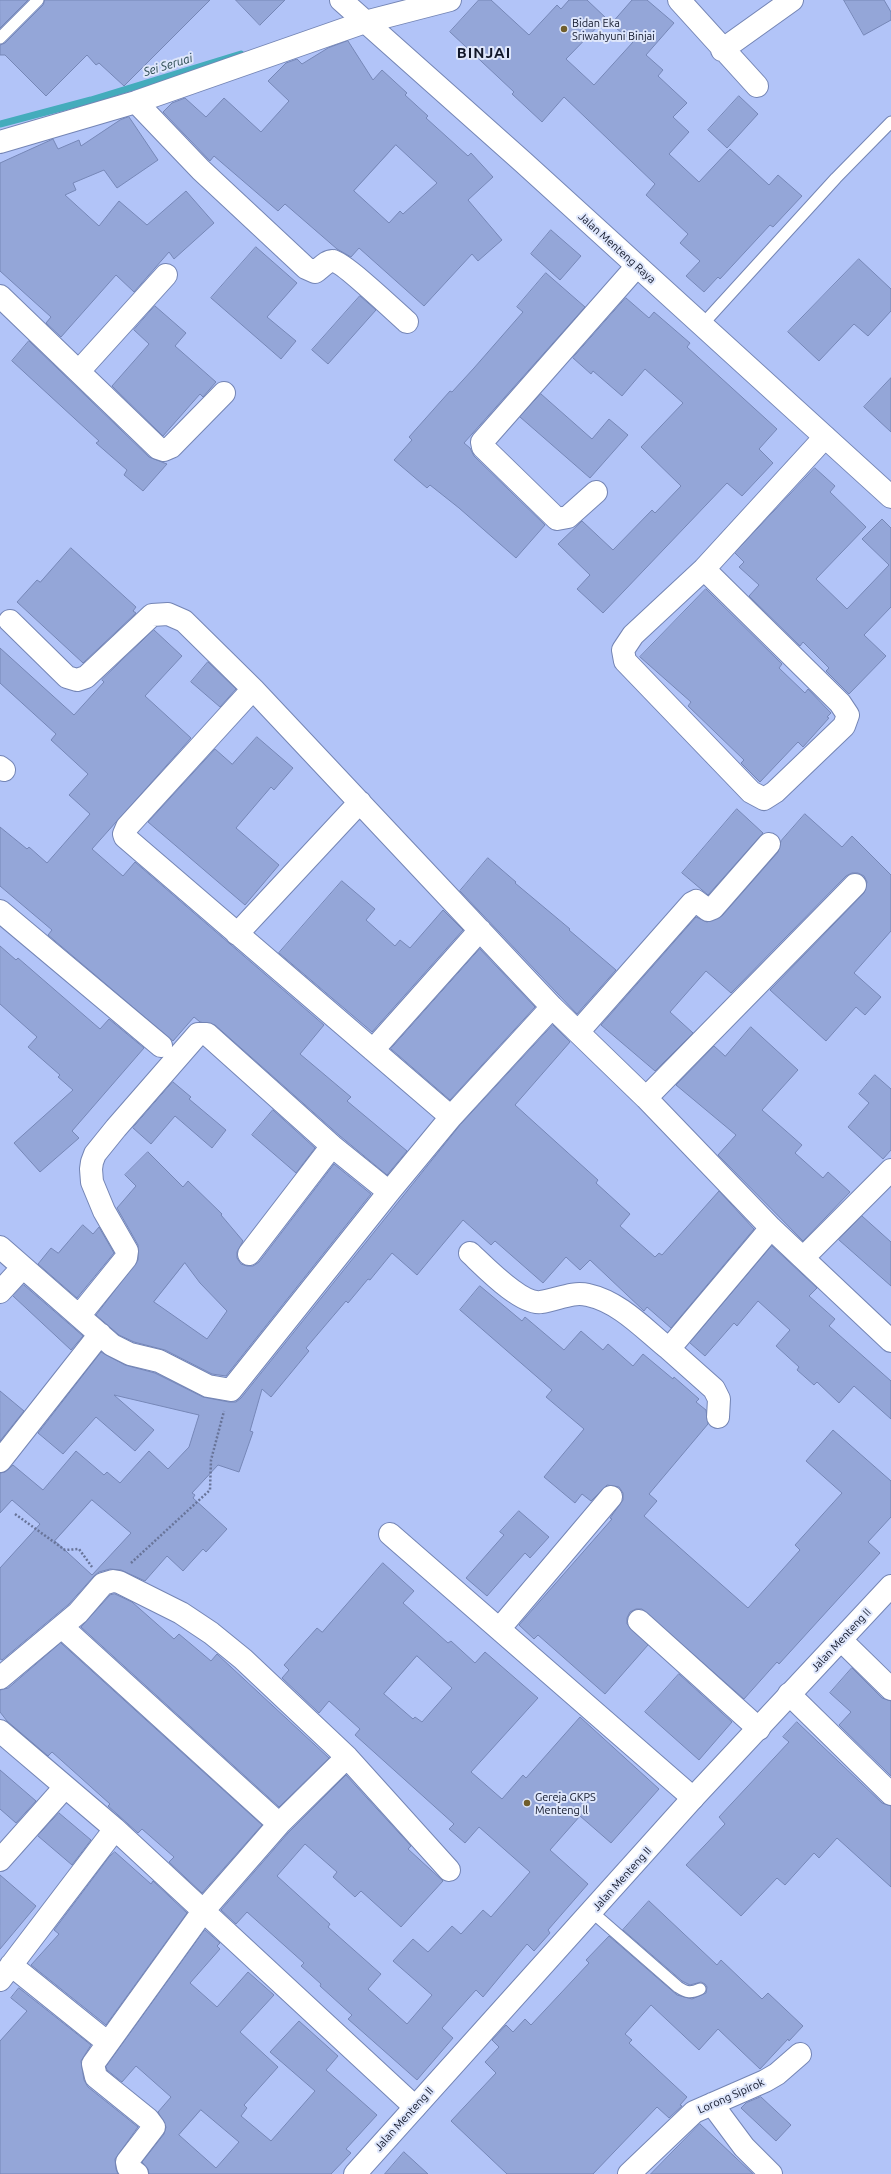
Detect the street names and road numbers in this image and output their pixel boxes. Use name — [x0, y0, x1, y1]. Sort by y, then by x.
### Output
street label: Jalan Menteng Raya — [576, 210, 658, 286]
street label: Jalan Menteng II — [808, 1606, 874, 1674]
street label: Jalan Menteng II — [590, 1844, 654, 1914]
street label: Lorong Sipirok — [696, 2075, 766, 2117]
street label: Jalan Menteng II — [372, 2084, 436, 2154]

